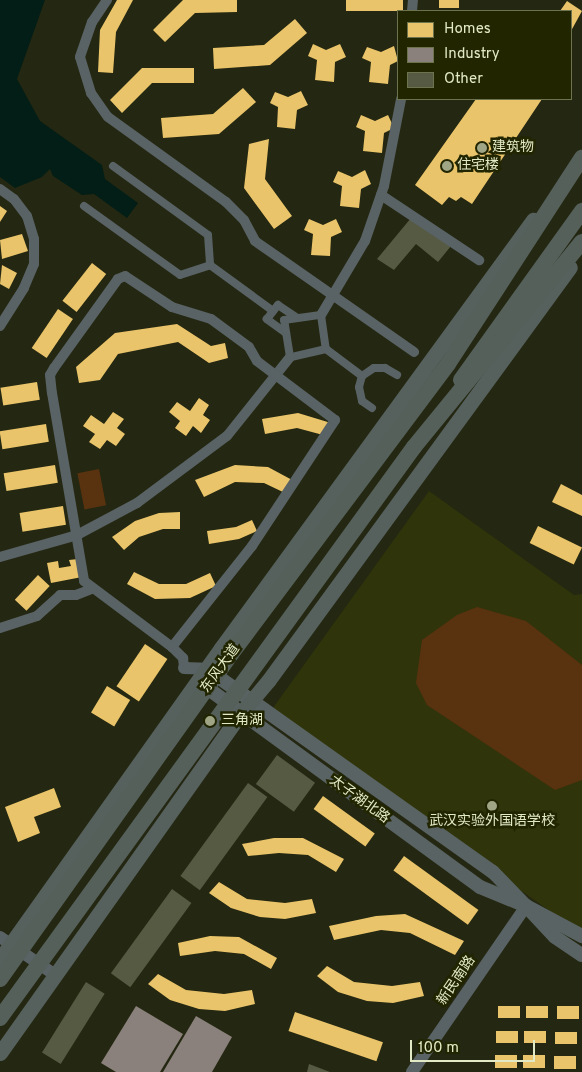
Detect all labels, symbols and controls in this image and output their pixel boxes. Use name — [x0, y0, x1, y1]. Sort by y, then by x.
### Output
legend — [397, 10, 572, 100]
text: Homes — [444, 20, 491, 39]
text: Industry — [444, 45, 500, 64]
text: Other — [444, 70, 483, 89]
place label: 建筑物 — [492, 140, 534, 156]
marker: 建筑物 — [476, 142, 488, 154]
place label: 住宅楼 — [457, 158, 499, 174]
marker: 住宅楼 — [441, 160, 453, 172]
street label: 东风大道 — [198, 641, 244, 697]
place label: 三角湖 — [221, 713, 263, 729]
marker: 三角湖 — [203, 714, 217, 728]
street label: 太子湖北路 — [326, 773, 392, 827]
marker: 武汉实验外国语学校 — [486, 800, 498, 812]
place label: 武汉实验外国语学校 — [429, 814, 555, 830]
street label: 新民南路 — [434, 953, 480, 1009]
scale bar — [412, 1030, 537, 1062]
text: 100 m — [418, 1039, 459, 1058]

